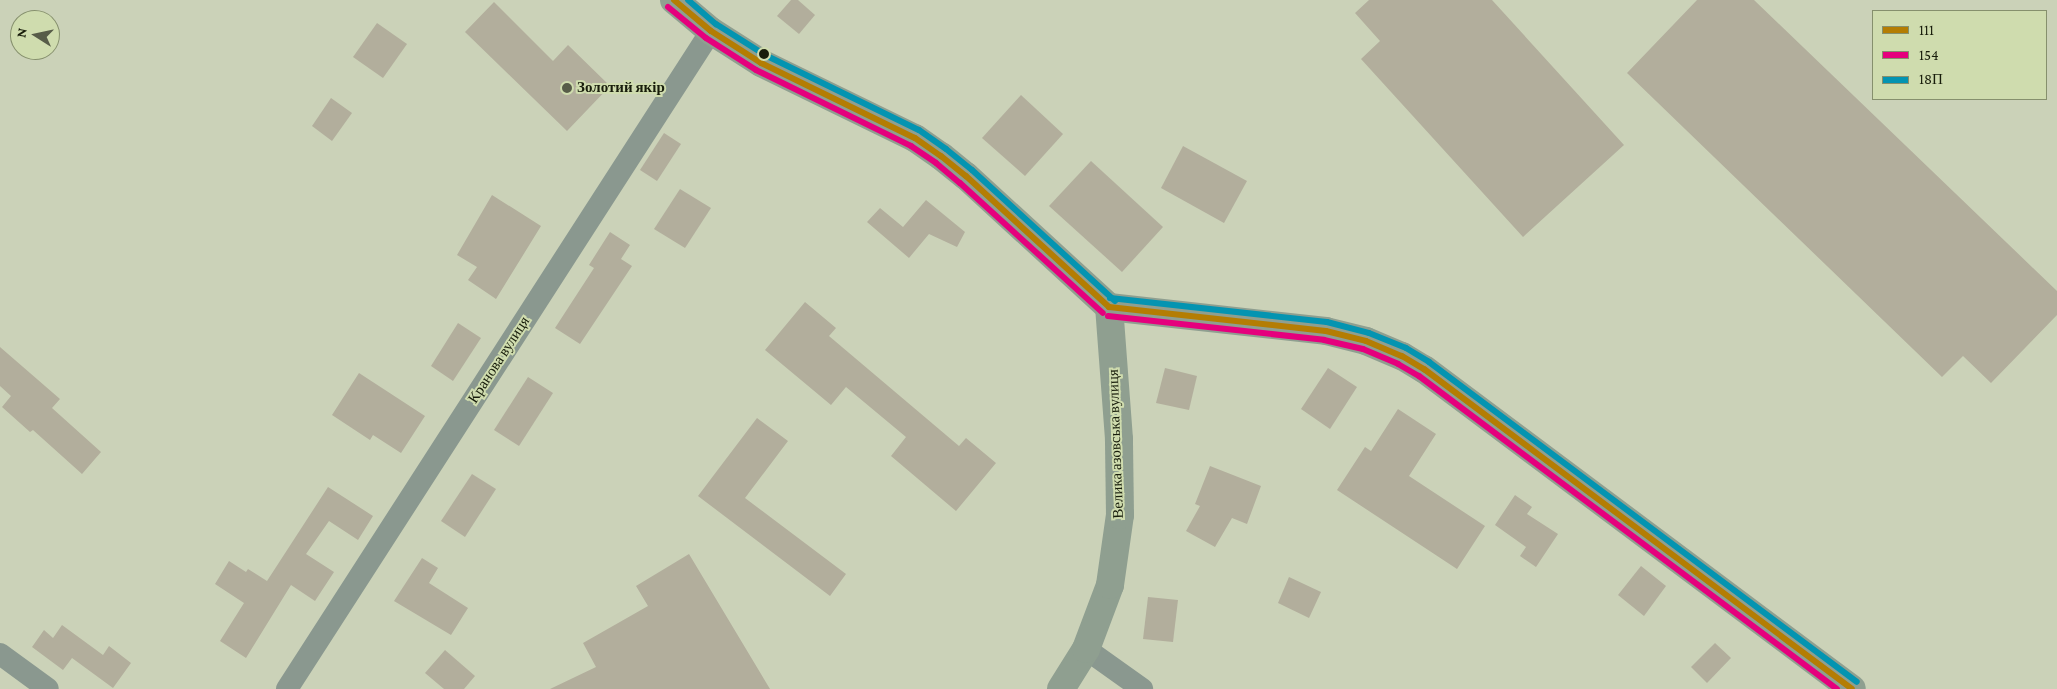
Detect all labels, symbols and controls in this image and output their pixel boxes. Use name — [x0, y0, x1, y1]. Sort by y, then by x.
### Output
north arrow — [10, 10, 60, 60]
legend — [1872, 10, 2047, 100]
text: 111 — [1919, 22, 1934, 38]
text: N — [13, 26, 30, 39]
text: 154 — [1919, 47, 1939, 63]
unlabelled marker — [759, 49, 769, 59]
text: 18П — [1919, 71, 1943, 87]
place label: Золотий якір — [577, 79, 665, 97]
marker: Золотий якір — [561, 82, 573, 94]
street label: Кранова вулиця — [464, 313, 534, 407]
street label: Велика азовська вулиця — [1104, 369, 1128, 519]

